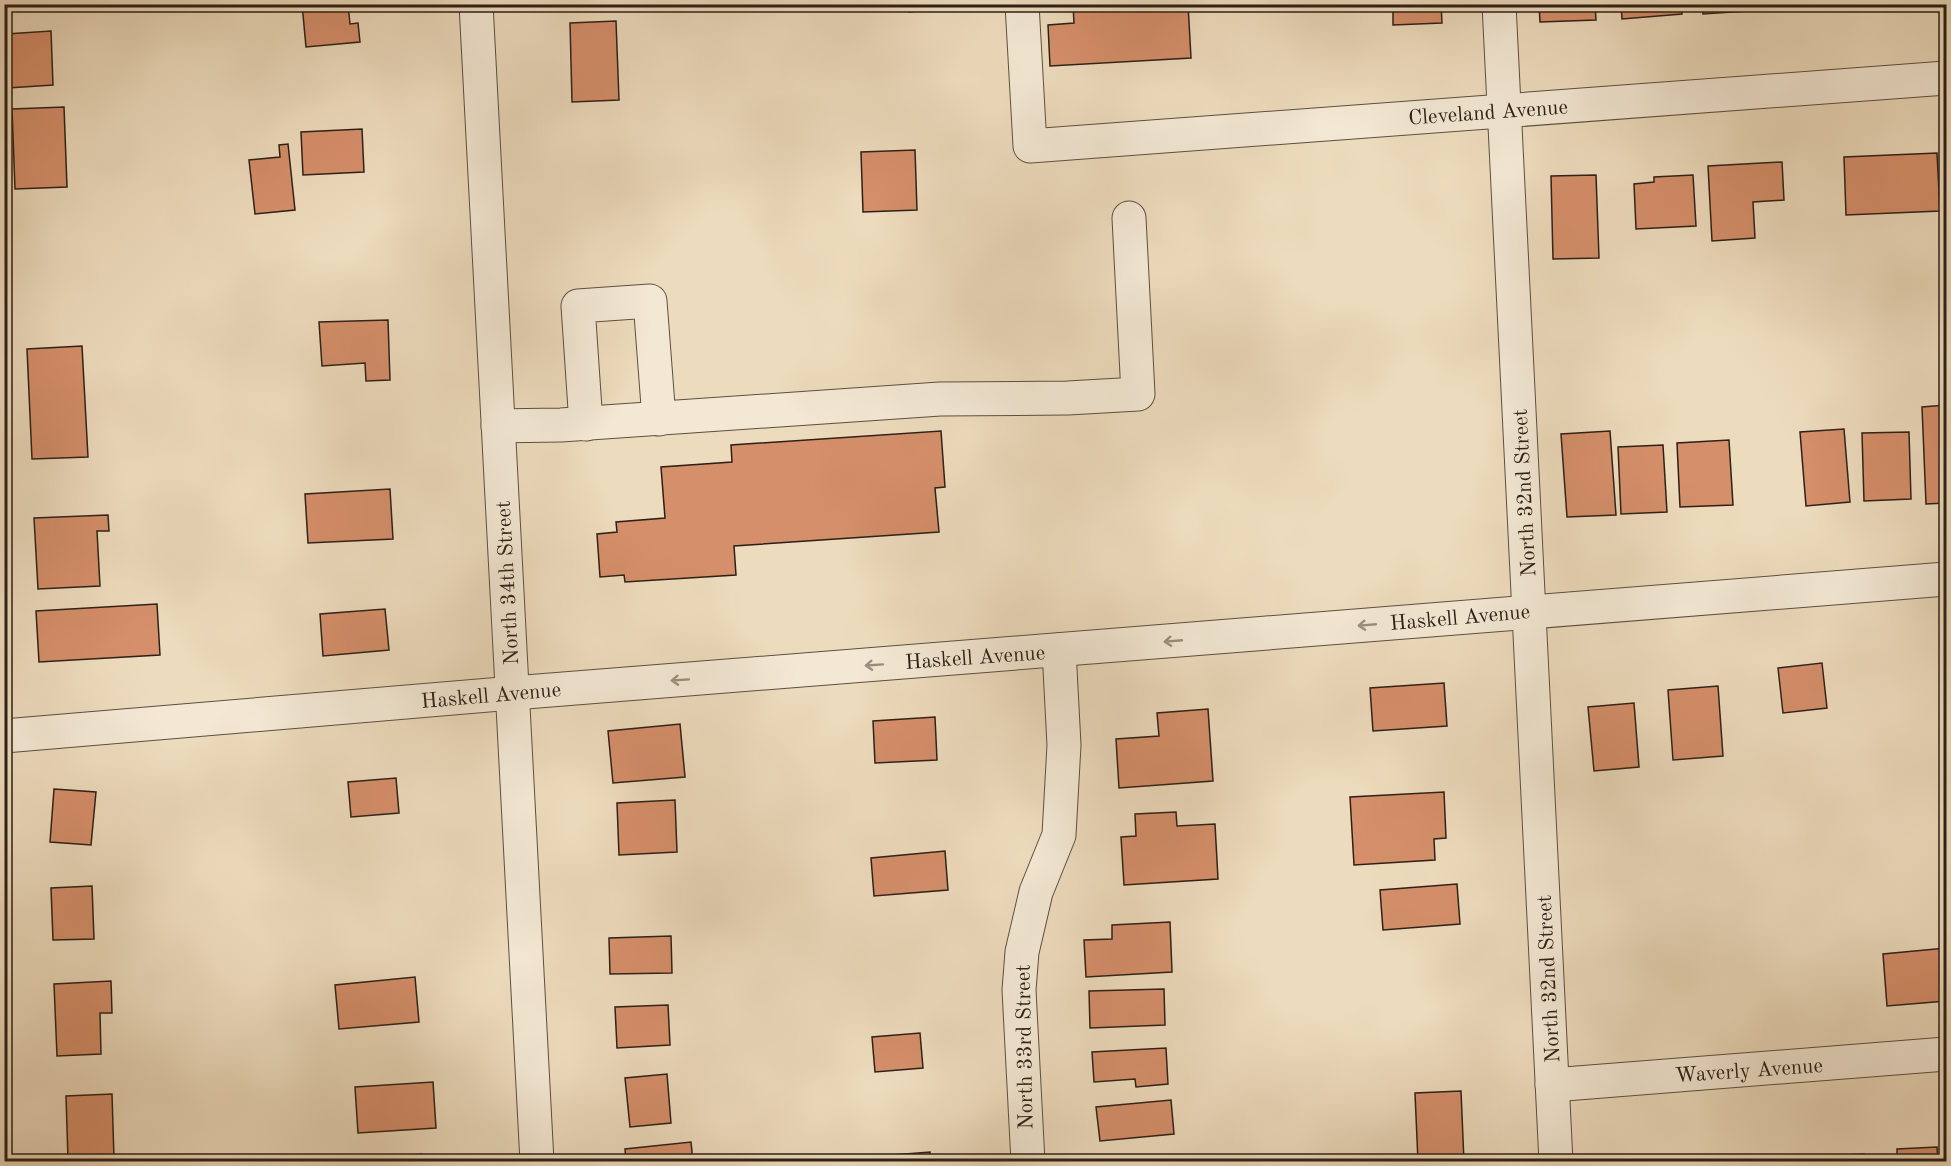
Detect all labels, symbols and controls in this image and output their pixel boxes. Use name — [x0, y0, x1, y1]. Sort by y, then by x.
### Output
street label: Cleveland Avenue — [1408, 97, 1569, 130]
street label: North 32nd Street — [1511, 408, 1540, 577]
street label: North 34th Street — [494, 500, 523, 666]
street label: Haskell Avenue — [1389, 602, 1531, 635]
one-way arrow — [1358, 620, 1378, 631]
one-way arrow — [1164, 636, 1184, 647]
street label: Haskell Avenue — [904, 643, 1046, 674]
one-way arrow — [865, 659, 885, 670]
one-way arrow — [670, 674, 690, 685]
street label: Haskell Avenue — [420, 680, 562, 713]
street label: North 32nd Street — [1535, 894, 1564, 1063]
street label: North 33rd Street — [1014, 964, 1037, 1130]
street label: Waverly Avenue — [1674, 1056, 1824, 1087]

